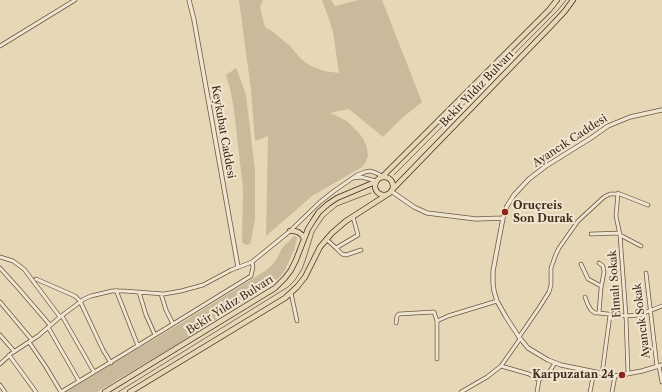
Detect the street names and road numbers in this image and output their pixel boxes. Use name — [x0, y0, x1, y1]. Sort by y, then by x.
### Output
street label: Bekir Yıldız Bulvarı — [437, 48, 517, 130]
street label: Keykubat Caddesi — [208, 84, 238, 180]
street label: Ayancık Caddesi — [530, 112, 610, 170]
street label: Elmalı Sokak — [606, 250, 624, 318]
street label: Bekir Yıldız Bulvarı — [184, 273, 276, 337]
street label: Ayancık Sokak — [631, 282, 653, 360]

